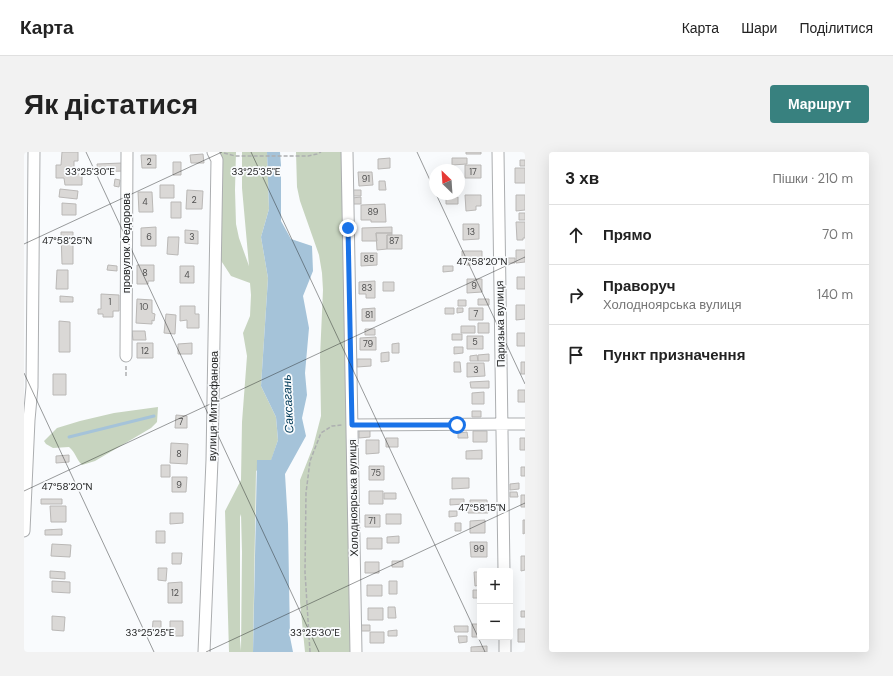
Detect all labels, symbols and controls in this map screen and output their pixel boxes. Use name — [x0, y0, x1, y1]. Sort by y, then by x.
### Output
text: Карта — [20, 15, 74, 40]
text: Карта — [682, 19, 719, 37]
text: Шари — [741, 19, 777, 37]
text: Поділитися — [799, 19, 873, 37]
button: Маршрут — [770, 85, 869, 123]
text: Як дістатися — [24, 86, 198, 123]
house number: 2 — [146, 156, 152, 168]
north arrow — [429, 164, 465, 200]
text: 33°25'30"E — [65, 165, 115, 178]
text: 33°25'35"E — [232, 165, 281, 178]
house number: 17 — [469, 166, 477, 178]
text: 3 хв — [565, 167, 599, 189]
text: Пішки · 210 m — [772, 170, 853, 187]
house number: 91 — [362, 173, 370, 185]
street label: провулок Федорова — [119, 192, 133, 293]
house number: 2 — [191, 194, 197, 206]
house number: 4 — [142, 196, 148, 208]
house number: 89 — [368, 206, 379, 218]
route end — [339, 219, 357, 237]
icon: ahead — [565, 224, 587, 246]
text: Прямо — [603, 225, 652, 245]
house number: 13 — [467, 226, 475, 238]
text: 70 m — [822, 226, 853, 243]
house number: 6 — [146, 231, 152, 243]
house number: 3 — [189, 231, 195, 243]
text: 47°58'25"N — [42, 234, 92, 247]
house number: 87 — [389, 235, 399, 247]
house number: 85 — [364, 253, 374, 265]
text: 47°58'20"N — [457, 255, 508, 268]
house number: 8 — [142, 267, 148, 279]
house number: 4 — [184, 269, 190, 281]
text: Праворуч — [603, 276, 676, 296]
house number: 9 — [471, 280, 477, 292]
street label: Паризька вулиця — [492, 280, 508, 368]
house number: 83 — [362, 282, 372, 294]
icon: right — [565, 284, 587, 306]
text: 140 m — [817, 286, 853, 303]
house number: 1 — [109, 296, 112, 308]
text: Холодноярська вулиця — [603, 296, 742, 313]
house number: 10 — [140, 301, 148, 313]
house number: 7 — [474, 308, 479, 320]
house number: 81 — [365, 309, 373, 321]
house number: 5 — [472, 336, 478, 348]
house number: 79 — [363, 338, 373, 350]
icon: arrive — [565, 344, 587, 366]
house number: 12 — [141, 345, 149, 357]
text: Пункт призначення — [603, 345, 745, 365]
street label: вулиця Митрофанова — [205, 350, 221, 461]
house number: 3 — [473, 364, 479, 376]
water label: Саксагань — [278, 374, 298, 434]
house number: 7 — [179, 416, 184, 428]
route start — [448, 416, 466, 434]
street label: Холодноярська вулиця — [345, 439, 361, 557]
house number: 8 — [176, 448, 182, 460]
house number: 75 — [371, 467, 381, 479]
house number: 9 — [176, 479, 182, 491]
text: 47°58'20"N — [42, 480, 93, 493]
text: 47°58'15"N — [458, 501, 506, 514]
house number: 71 — [368, 515, 376, 527]
house number: 99 — [473, 543, 485, 555]
map controls — [477, 568, 513, 640]
button: + — [477, 568, 513, 604]
house number: 12 — [171, 587, 179, 599]
button: − — [477, 604, 513, 640]
text: 33°25'25"E — [126, 626, 175, 639]
text: 33°25'30"E — [290, 626, 340, 639]

